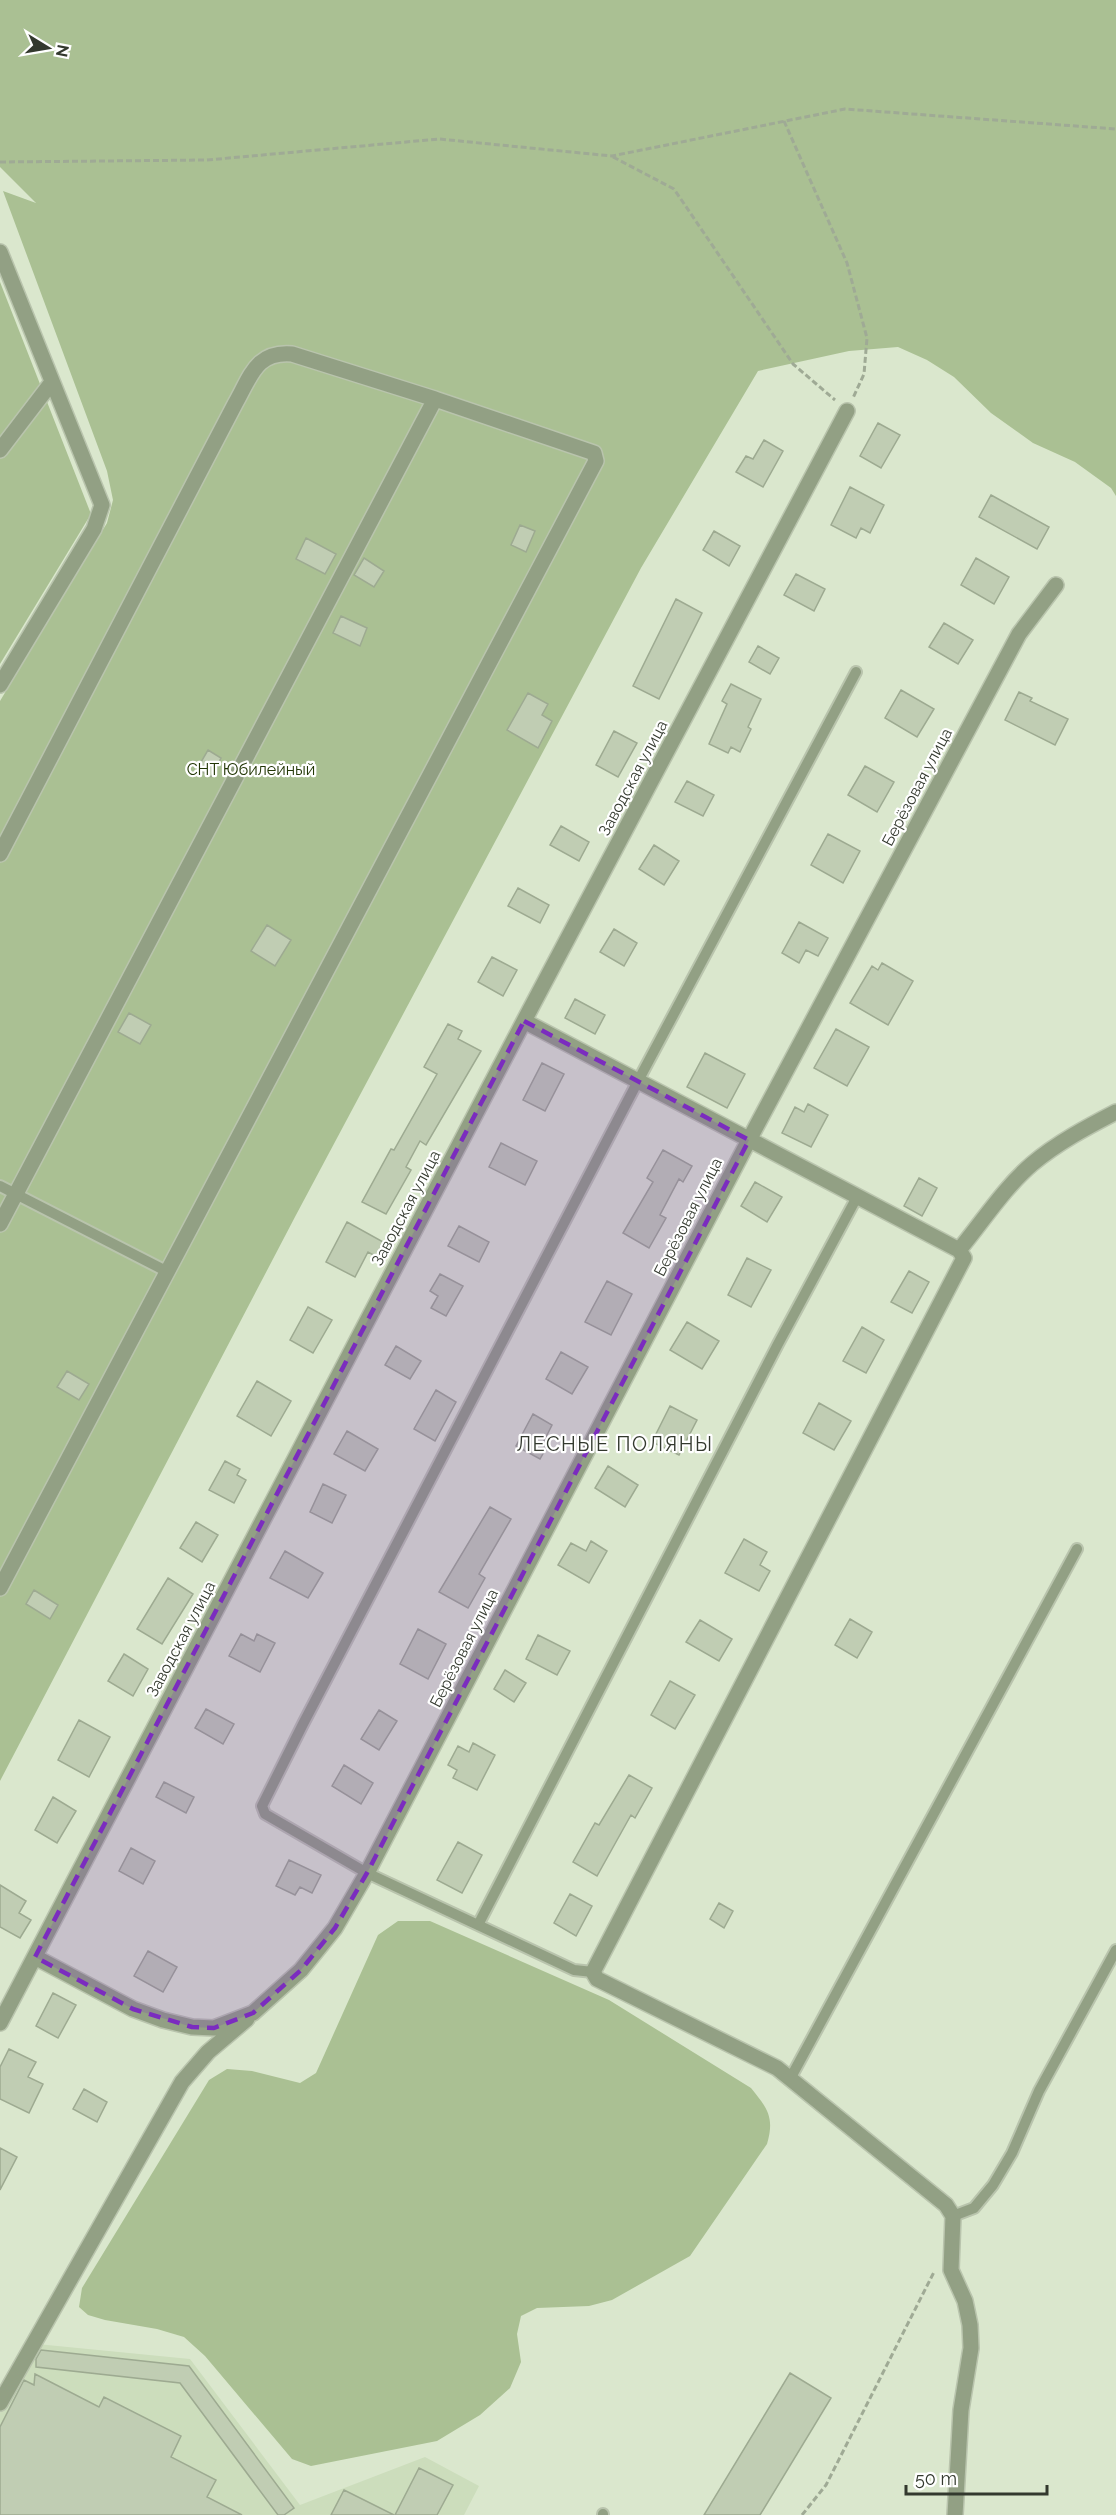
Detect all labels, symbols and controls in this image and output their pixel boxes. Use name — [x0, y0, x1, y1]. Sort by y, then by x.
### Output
north arrow — [18, 18, 78, 78]
text: N — [52, 43, 73, 59]
street label: Заводская улица — [595, 717, 671, 839]
street label: Берёзовая улица — [878, 725, 956, 849]
park label: СНТ Юбилейный — [187, 760, 315, 779]
street label: Заводская улица — [368, 1147, 444, 1269]
street label: Берёзовая улица — [650, 1155, 726, 1279]
district label: ЛЕСНЫЕ ПОЛЯНЫ — [516, 1432, 714, 1456]
street label: Заводская улица — [143, 1578, 219, 1700]
street label: Берёзовая улица — [426, 1586, 502, 1710]
scale bar — [906, 2458, 1047, 2496]
text: 50 m — [915, 2468, 957, 2489]

